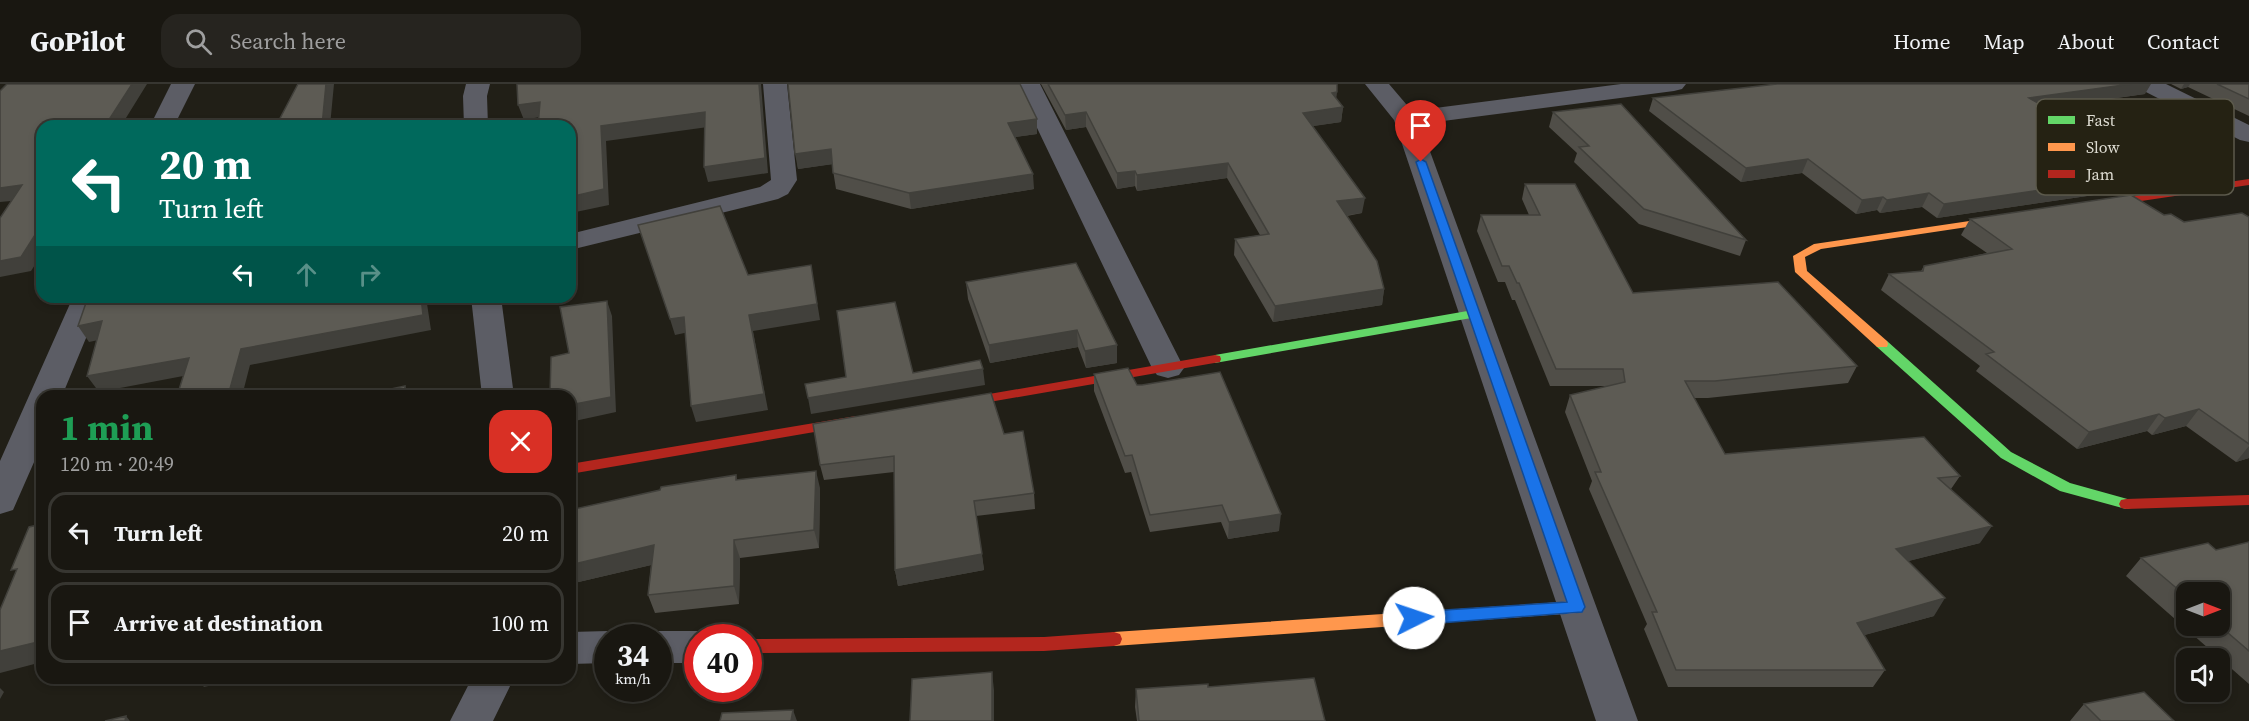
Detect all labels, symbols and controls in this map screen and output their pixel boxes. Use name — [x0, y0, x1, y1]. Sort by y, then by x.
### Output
search box — [161, 14, 581, 68]
text: GoPilot — [30, 22, 125, 60]
icon: search — [182, 25, 215, 58]
text: Search here — [230, 26, 346, 56]
text: Home — [1893, 27, 1951, 56]
text: Map — [1984, 27, 2025, 56]
text: About — [2058, 27, 2114, 56]
text: Contact — [2147, 27, 2219, 56]
legend — [2036, 99, 2234, 195]
pin — [1395, 100, 1446, 162]
icon: arrive — [1404, 109, 1437, 142]
text: Fast — [2086, 109, 2116, 131]
text: 20 m — [159, 135, 252, 193]
text: Slow — [2086, 136, 2121, 158]
icon: left — [60, 144, 138, 222]
text: Jam — [2085, 163, 2114, 185]
text: Turn left — [159, 190, 263, 227]
icon: left — [227, 258, 260, 291]
icon: ahead — [290, 258, 323, 291]
icon: right — [353, 258, 386, 291]
text: 1 min — [60, 403, 153, 452]
button: close — [489, 410, 552, 473]
text: 120 m · 20:49 — [60, 450, 174, 478]
icon: left — [63, 516, 96, 549]
text: Turn left — [114, 518, 202, 548]
text: 20 m — [502, 518, 549, 548]
north arrow — [2176, 582, 2230, 636]
map controls — [2176, 582, 2230, 702]
position arrow — [1382, 586, 1446, 650]
icon: arrive — [63, 606, 96, 639]
text: Arrive at destination — [114, 608, 323, 638]
text: 100 m — [491, 608, 549, 638]
speed limit sign: 40 — [684, 624, 762, 702]
text: 34 — [617, 635, 649, 676]
button: sound — [2176, 648, 2230, 702]
text: km/h — [615, 668, 651, 689]

